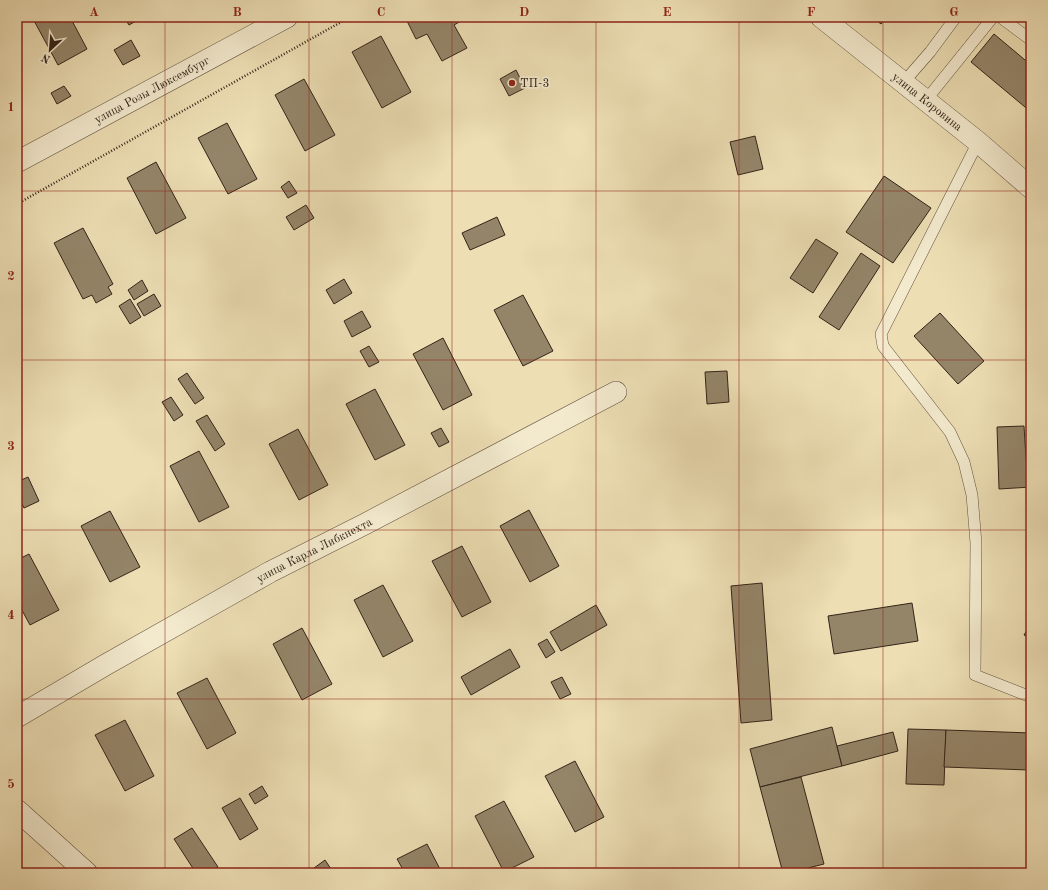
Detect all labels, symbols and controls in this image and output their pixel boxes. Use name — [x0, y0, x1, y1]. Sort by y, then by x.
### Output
text: A — [89, 6, 99, 19]
text: B — [232, 6, 242, 19]
text: C — [377, 6, 385, 19]
text: D — [519, 6, 529, 19]
text: E — [663, 6, 672, 19]
text: F — [807, 6, 816, 19]
text: G — [949, 6, 959, 19]
north arrow — [30, 30, 70, 70]
text: N — [40, 51, 52, 64]
street label: улица Розы Люксембург — [93, 55, 212, 126]
street label: улица Коровина — [889, 71, 964, 134]
marker: ТП-3 — [507, 78, 517, 88]
place label: ТП-3 — [520, 78, 549, 90]
text: 1 — [7, 101, 15, 114]
text: 2 — [7, 270, 15, 283]
text: 3 — [7, 440, 15, 453]
street label: улица Карла Либкнехта — [255, 516, 375, 585]
text: 4 — [7, 609, 15, 622]
text: 5 — [7, 778, 15, 791]

